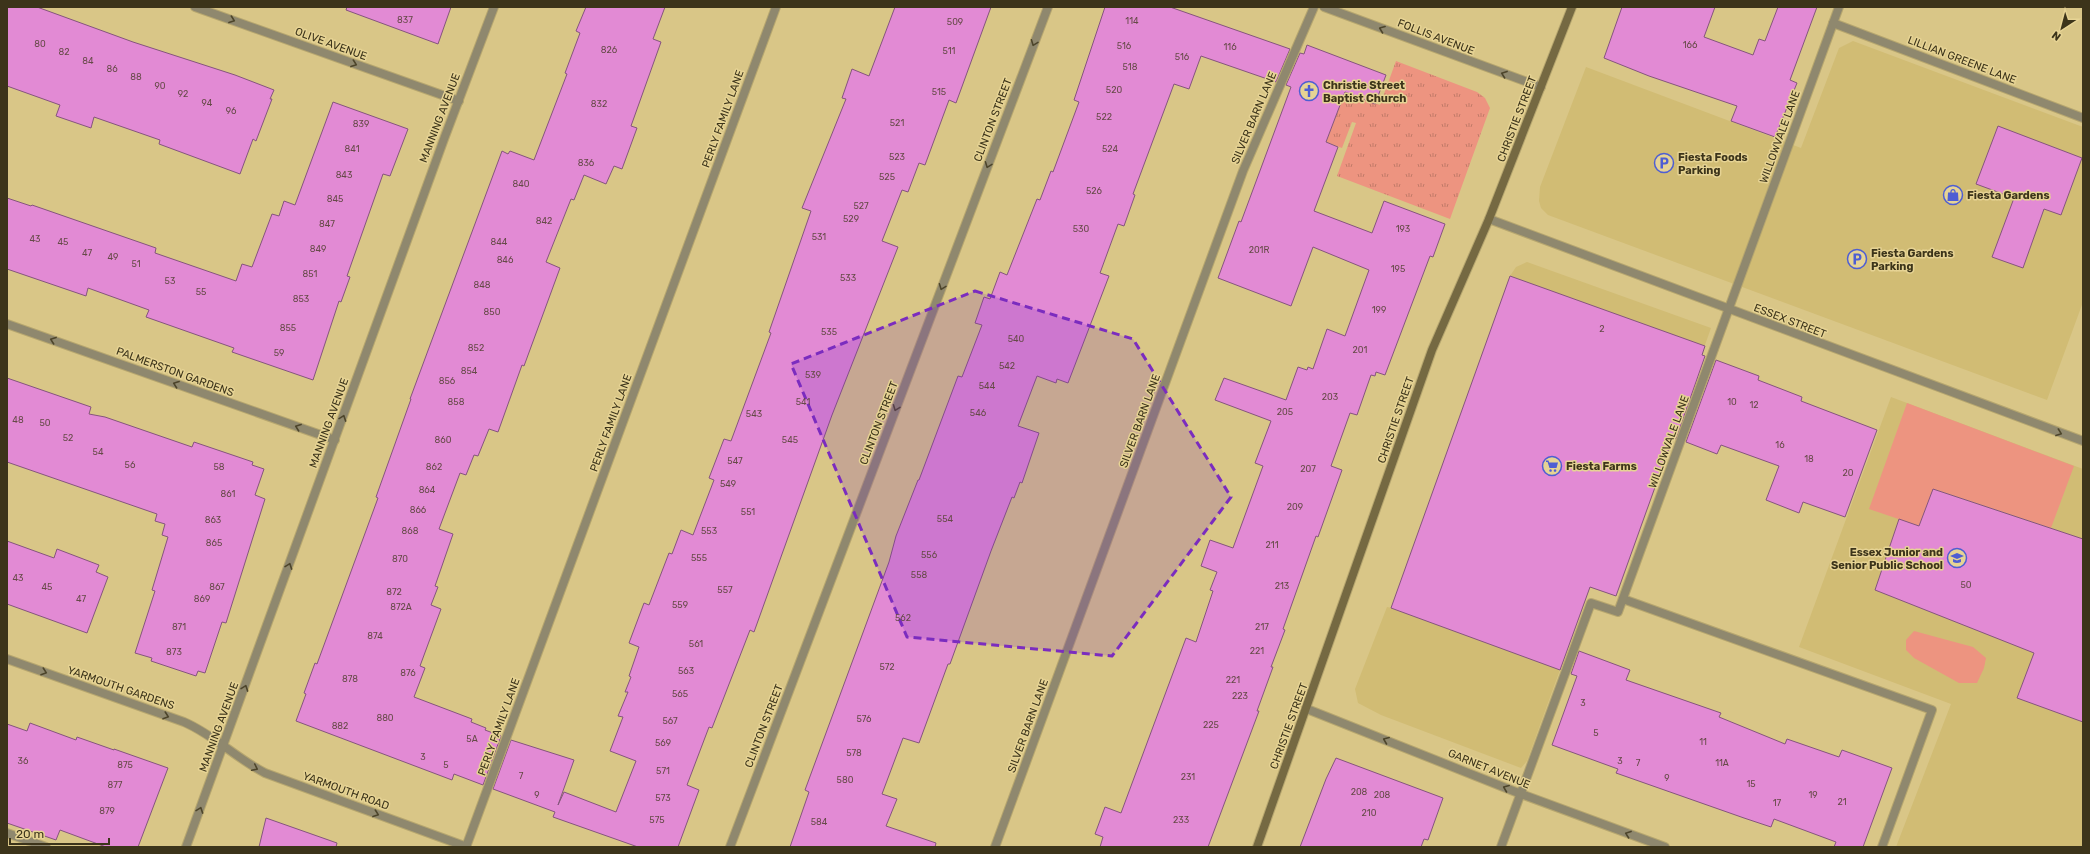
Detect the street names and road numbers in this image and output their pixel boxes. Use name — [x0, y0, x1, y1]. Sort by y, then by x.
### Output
street label: FOLLIS AVENUE — [1396, 16, 1477, 58]
street label: OLIVE AVENUE — [293, 25, 369, 63]
street label: LILLIAN GREENE LANE — [1906, 33, 2018, 87]
street label: PERLY FAMILY LANE — [699, 68, 747, 170]
street label: SILVER BARN LANE — [1229, 70, 1279, 166]
street label: MANNING AVENUE — [417, 71, 463, 165]
street label: CHRISTIE STREET — [1495, 74, 1540, 164]
street label: CLINTON STREET — [971, 76, 1015, 163]
street label: WILLOWVALE LANE — [1757, 89, 1803, 185]
street label: ESSEX STREET — [1752, 301, 1829, 341]
street label: PALMERSTON GARDENS — [114, 345, 236, 399]
street label: PERLY FAMILY LANE — [587, 372, 635, 474]
street label: SILVER BARN LANE — [1117, 372, 1163, 470]
street label: CHRISTIE STREET — [1375, 374, 1417, 465]
street label: MANNING AVENUE — [307, 376, 351, 470]
street label: CLINTON STREET — [857, 379, 901, 466]
street label: WILLOWVALE LANE — [1646, 394, 1692, 490]
street label: YARMOUTH GARDENS — [66, 664, 176, 712]
street label: PERLY FAMILY LANE — [475, 676, 523, 778]
street label: SILVER BARN LANE — [1005, 677, 1051, 775]
street label: MANNING AVENUE — [197, 680, 241, 774]
street label: CHRISTIE STREET — [1267, 680, 1311, 771]
street label: CLINTON STREET — [742, 682, 786, 769]
street label: GARNET AVENUE — [1446, 747, 1532, 792]
street label: YARMOUTH ROAD — [301, 769, 391, 813]

